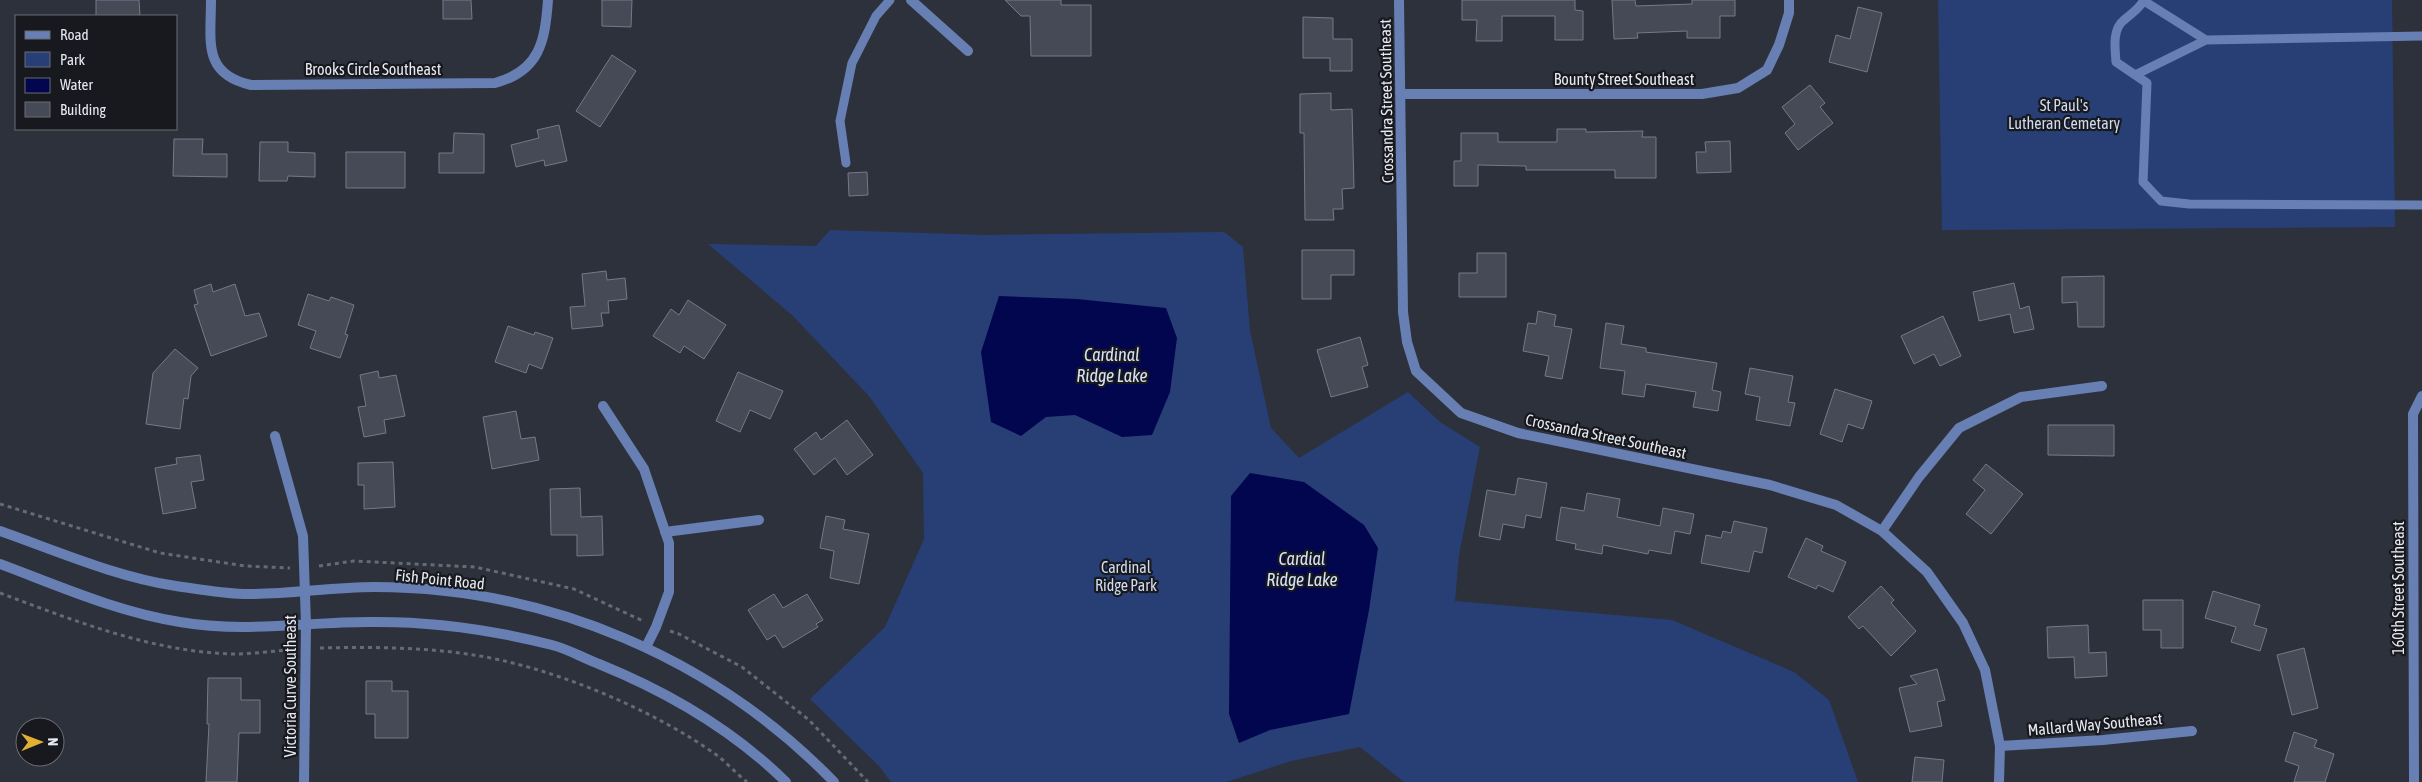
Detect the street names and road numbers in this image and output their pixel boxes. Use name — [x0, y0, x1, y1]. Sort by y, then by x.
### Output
street label: Crossandra Street Southeast — [1376, 18, 1396, 183]
street label: Brooks Circle Southeast — [305, 60, 442, 78]
street label: Bounty Street Southeast — [1554, 70, 1695, 89]
street label: Crossandra Street Southeast — [1524, 410, 1689, 462]
street label: 160th Street Southeast — [2389, 521, 2407, 655]
street label: Fish Point Road — [394, 565, 486, 593]
street label: Victoria Curve Southeast — [281, 614, 299, 757]
street label: Mallard Way Southeast — [2027, 709, 2164, 740]

